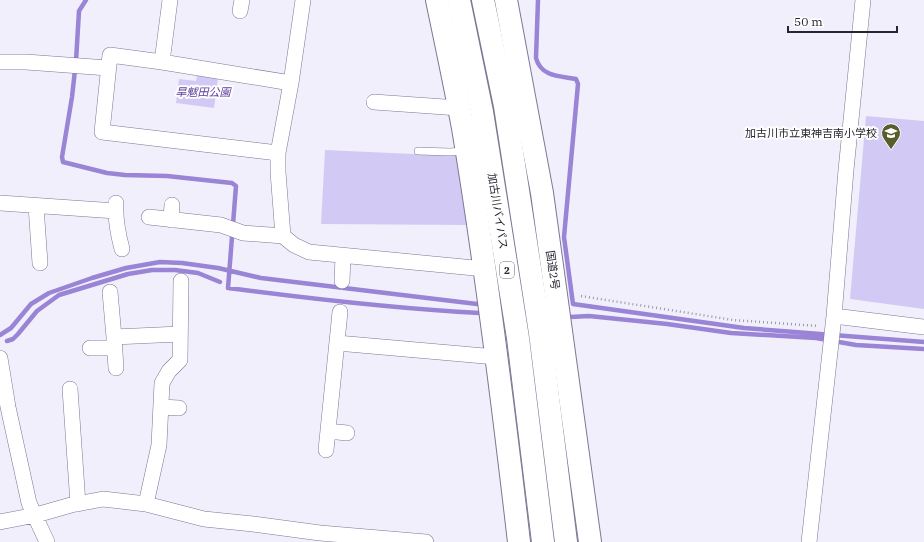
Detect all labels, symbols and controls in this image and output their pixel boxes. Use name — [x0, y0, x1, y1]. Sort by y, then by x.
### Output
scale bar — [788, 8, 897, 34]
text: 50 m — [794, 14, 823, 29]
park label: 旱魃田公園 — [176, 85, 232, 99]
school or university icon: 加古川市立東神吉南小学校 — [880, 122, 902, 150]
place label: 加古川市立東神吉南小学校 — [745, 126, 877, 140]
street label: 加古川バイパス — [485, 172, 511, 250]
street label: 国道2号 — [543, 249, 563, 291]
road number: 2 — [500, 262, 514, 278]

